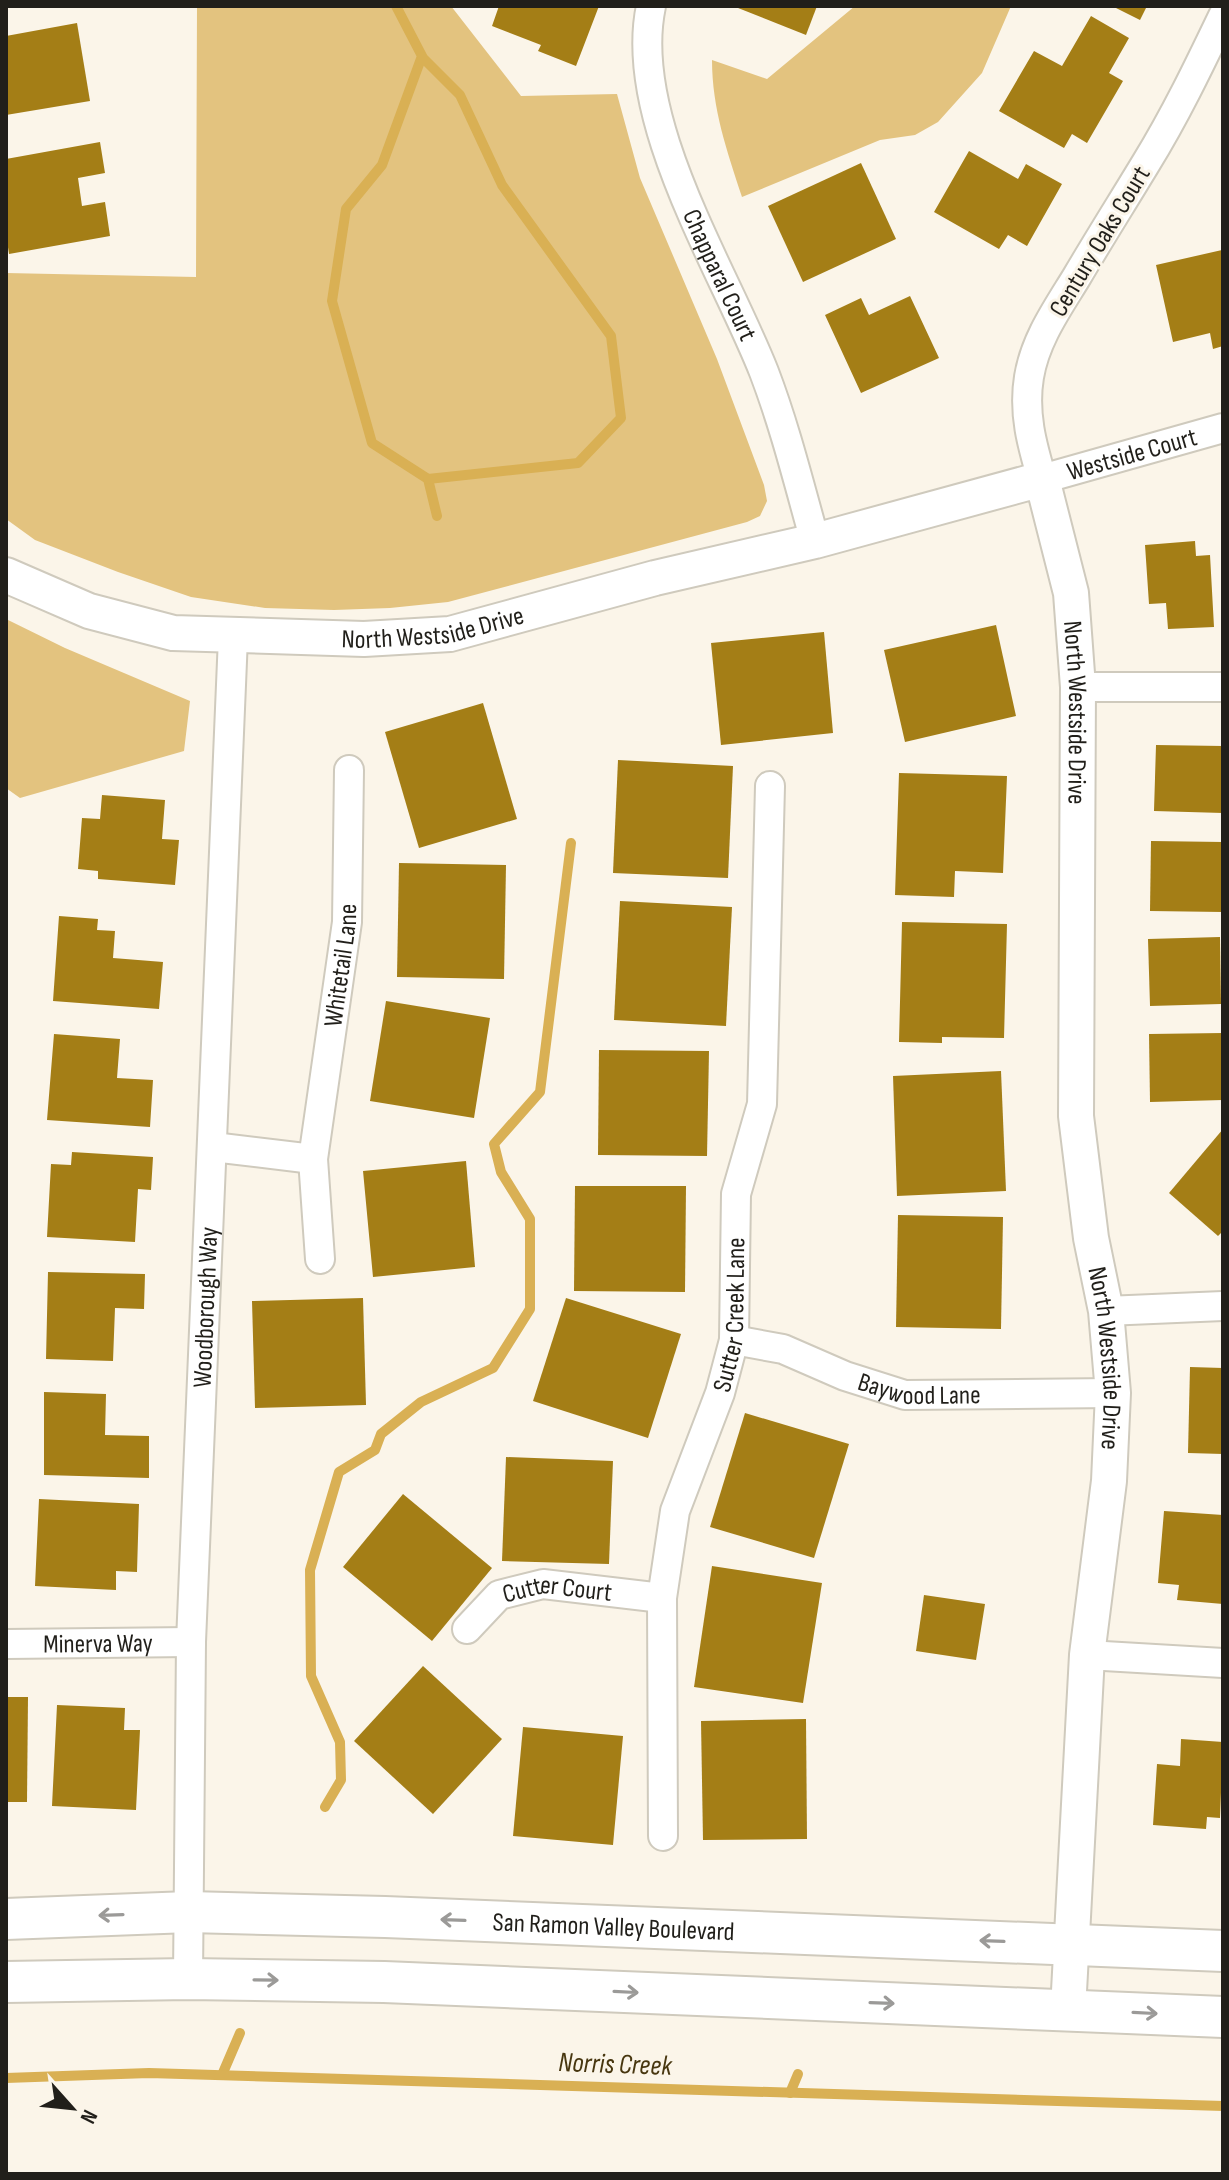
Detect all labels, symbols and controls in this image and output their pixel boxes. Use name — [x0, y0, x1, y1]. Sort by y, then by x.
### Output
street label: Century Oaks Court — [1043, 161, 1157, 323]
street label: Chapparal Court — [675, 205, 763, 346]
street label: Westside Court — [1064, 422, 1201, 488]
street label: North Westside Drive — [341, 601, 527, 656]
street label: North Westside Drive — [1056, 620, 1092, 805]
street label: Whitetail Lane — [318, 904, 364, 1029]
street label: Woodborough Way — [188, 1226, 225, 1388]
street label: Sutter Creek Lane — [707, 1237, 752, 1395]
street label: North Westside Drive — [1080, 1264, 1127, 1450]
street label: Baywood Lane — [854, 1367, 981, 1412]
street label: Cutter Court — [499, 1570, 614, 1611]
street label: Minerva Way — [43, 1628, 153, 1661]
one-way arrow — [98, 1907, 125, 1922]
street label: San Ramon Valley Boulevard — [492, 1907, 735, 1948]
one-way arrow — [440, 1912, 467, 1927]
one-way arrow — [979, 1934, 1006, 1949]
one-way arrow — [252, 1972, 279, 1988]
one-way arrow — [612, 1984, 639, 1999]
one-way arrow — [868, 1996, 895, 2011]
one-way arrow — [1131, 2006, 1158, 2021]
water label: Norris Creek — [558, 2046, 674, 2083]
north arrow — [32, 2068, 112, 2148]
text: N — [74, 2105, 103, 2128]

